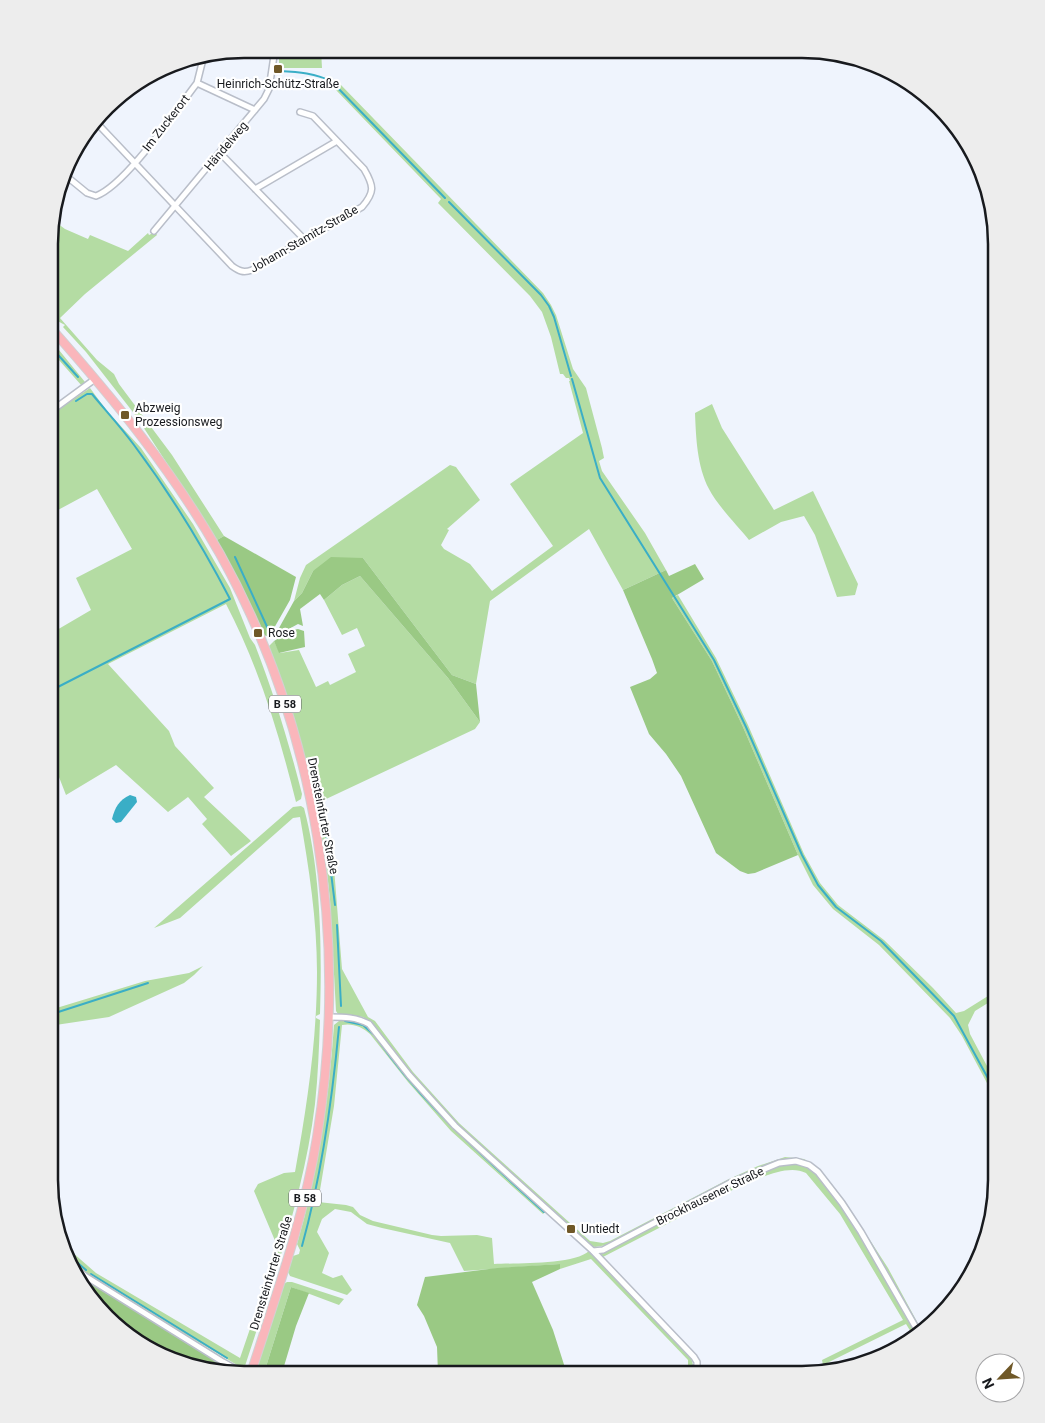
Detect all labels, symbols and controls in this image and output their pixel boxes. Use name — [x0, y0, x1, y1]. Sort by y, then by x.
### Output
marker: Heinrich-Schütz-Straße — [272, 63, 284, 75]
place label: Heinrich-Schütz-Straße — [217, 77, 339, 91]
street label: Im Zuckerort — [140, 92, 193, 154]
street label: Händelweg — [201, 119, 251, 173]
street label: Johann-Stamitz-Straße — [248, 202, 360, 276]
place label: Abzweig Prozessionsweg — [135, 401, 223, 429]
marker: Abzweig Prozessionsweg — [119, 409, 131, 421]
place label: Rose — [268, 626, 295, 640]
marker: Rose — [252, 627, 264, 639]
road number: B 58 — [269, 696, 301, 712]
street label: Drensteinfurter Straße — [305, 757, 341, 875]
street label: Brockhausener Straße — [654, 1164, 766, 1228]
road number: B 58 — [289, 1190, 321, 1206]
street label: Drensteinfurter Straße — [247, 1214, 295, 1332]
place label: Untiedt — [581, 1222, 619, 1236]
marker: Untiedt — [565, 1223, 577, 1235]
north arrow — [975, 1353, 1025, 1403]
text: N — [979, 1376, 998, 1391]

